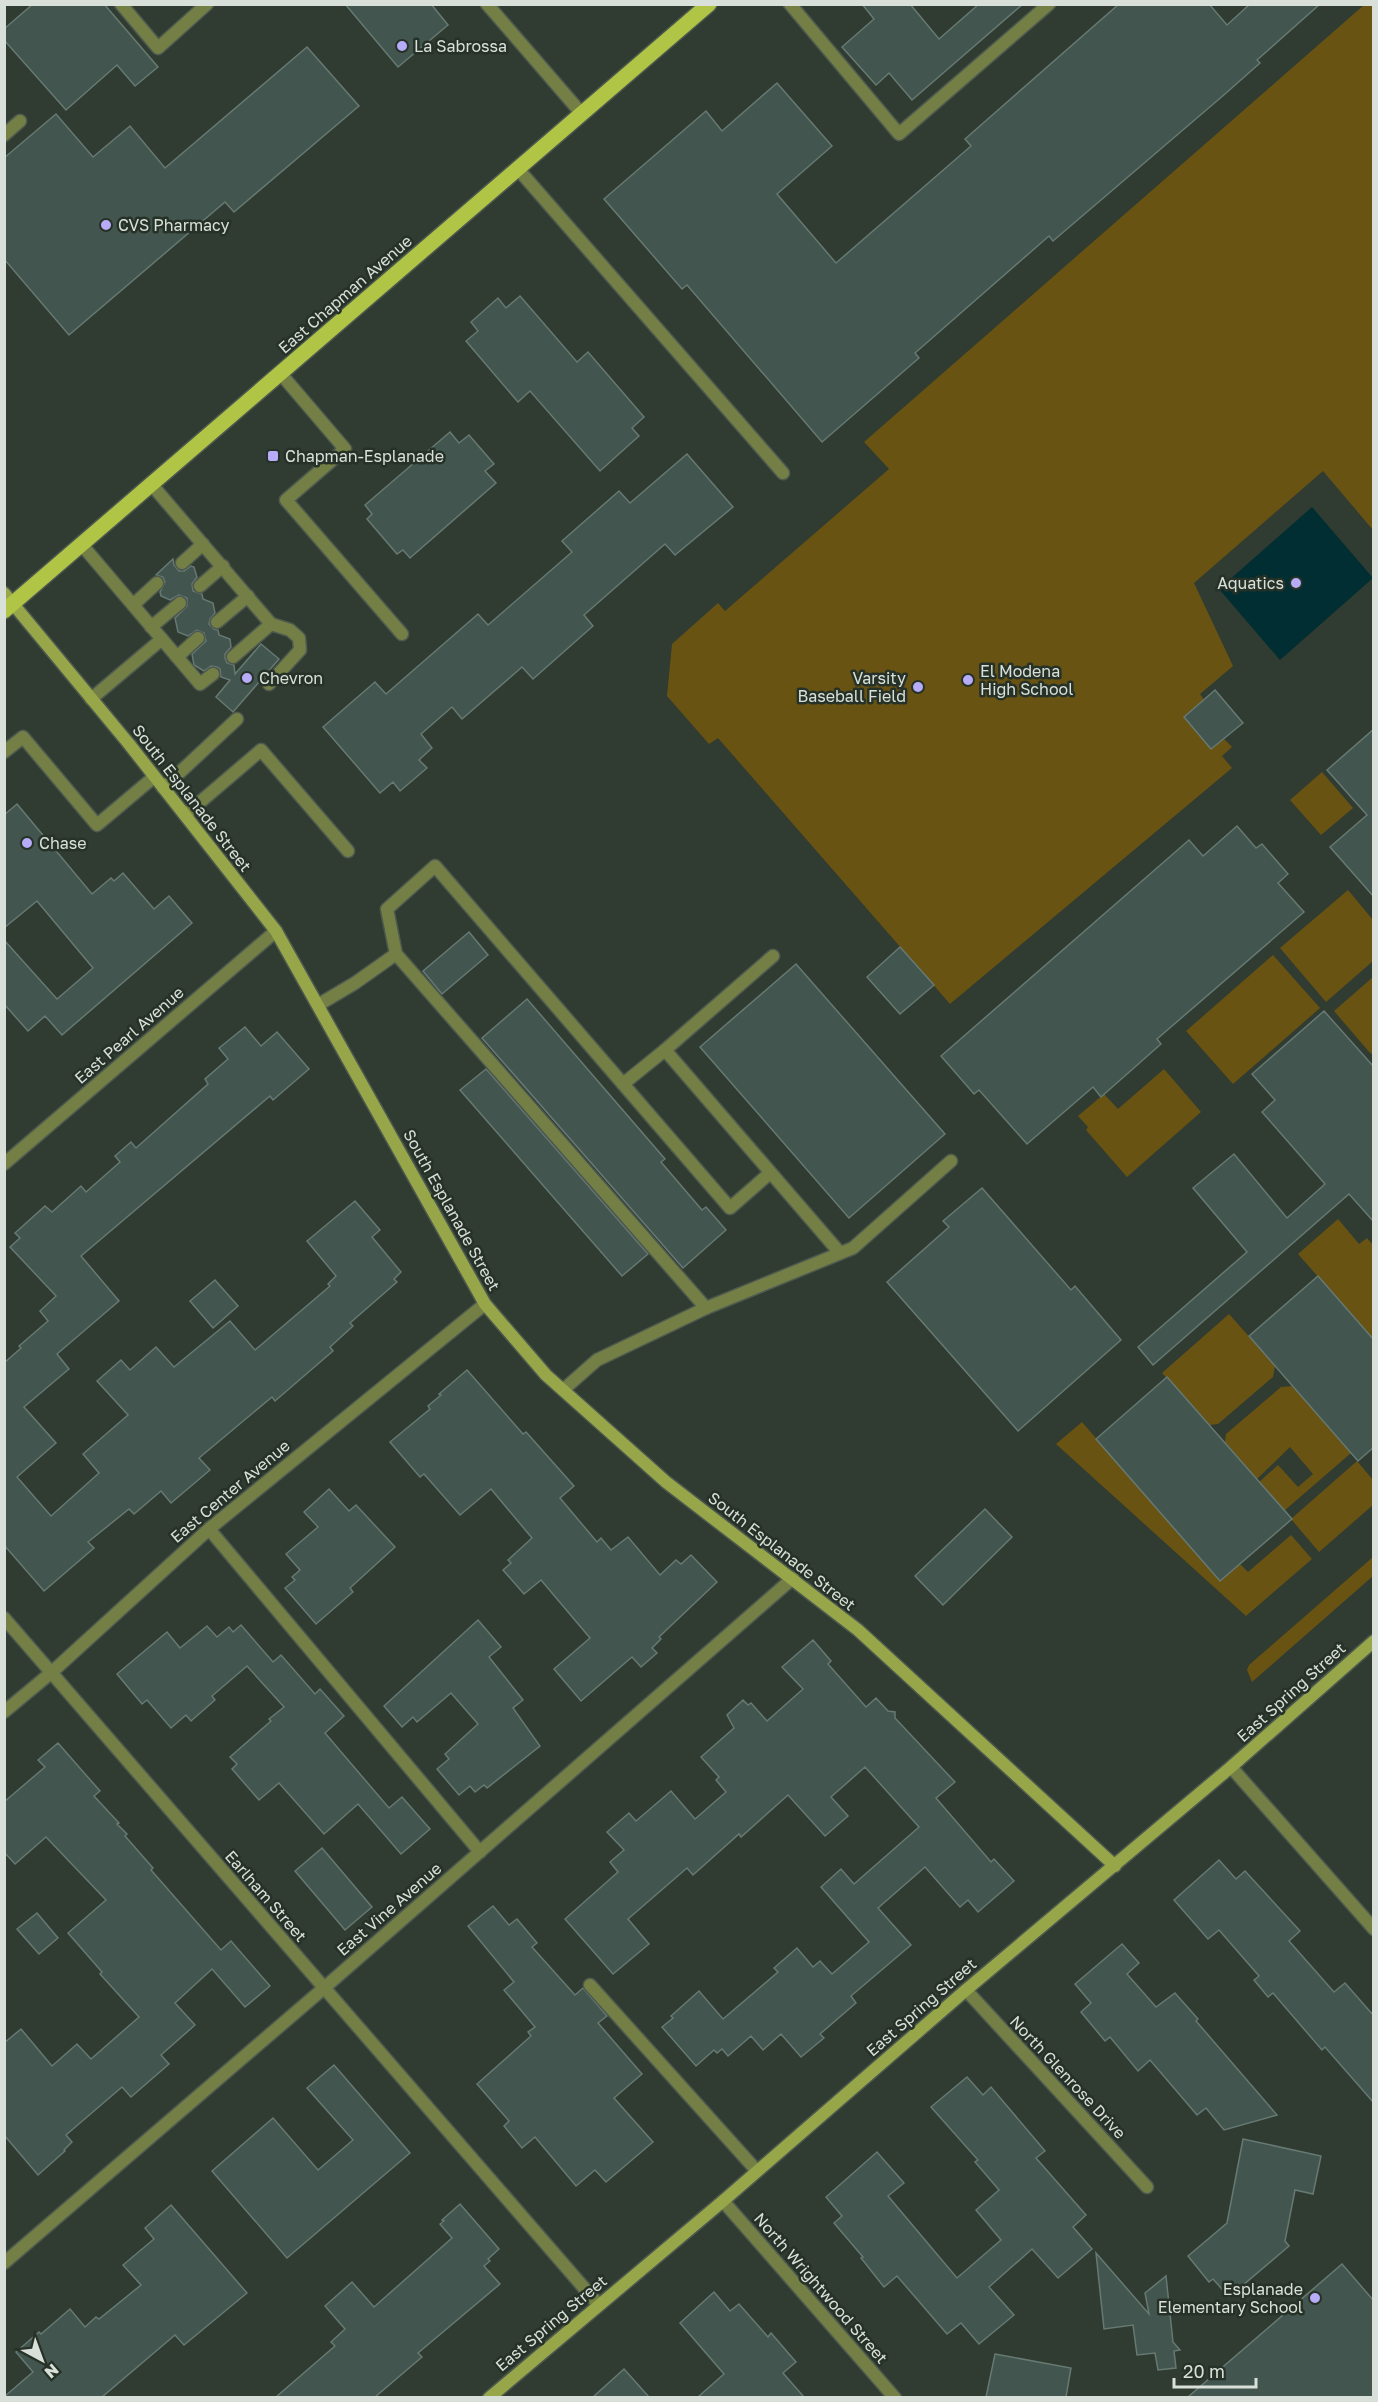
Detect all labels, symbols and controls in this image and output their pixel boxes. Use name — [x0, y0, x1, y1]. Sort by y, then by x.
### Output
place label: La Sabrossa — [414, 36, 507, 56]
marker: La Sabrossa — [395, 39, 409, 53]
place label: CVS Pharmacy — [118, 215, 229, 235]
marker: CVS Pharmacy — [99, 218, 113, 232]
street label: East Chapman Avenue — [274, 230, 416, 358]
place label: Chapman-Esplanade — [285, 446, 444, 466]
marker: Chapman-Esplanade — [266, 449, 280, 463]
place label: Aquatics — [1217, 573, 1284, 593]
marker: Aquatics — [1289, 576, 1303, 590]
place label: El Modena High School — [980, 661, 1073, 699]
place label: Chevron — [259, 668, 323, 688]
place label: Varsity Baseball Field — [797, 668, 906, 706]
marker: Chevron — [240, 671, 254, 685]
marker: El Modena High School — [961, 673, 975, 687]
marker: Varsity Baseball Field — [911, 680, 925, 694]
street label: South Esplanade Street — [128, 720, 256, 876]
place label: Chase — [39, 833, 87, 853]
marker: Chase — [20, 836, 34, 850]
street label: East Pearl Avenue — [70, 982, 188, 1088]
street label: South Esplanade Street — [399, 1126, 505, 1294]
street label: East Center Avenue — [166, 1435, 294, 1547]
street label: South Esplanade Street — [704, 1487, 860, 1615]
street label: East Spring Street — [1233, 1638, 1349, 1746]
street label: Earlham Street — [221, 1846, 311, 1946]
street label: East Vine Avenue — [333, 1858, 445, 1960]
street label: East Spring Street — [862, 1954, 980, 2060]
street label: North Glenrose Drive — [1006, 2011, 1130, 2143]
street label: North Wrightwood Street — [750, 2208, 892, 2368]
street label: East Spring Street — [491, 2271, 611, 2375]
place label: Esplanade Elementary School — [1158, 2279, 1303, 2317]
marker: Esplanade Elementary School — [1308, 2291, 1322, 2305]
north arrow — [12, 2330, 72, 2390]
scale bar — [1174, 2351, 1256, 2389]
text: N — [41, 2360, 63, 2383]
text: 20 m — [1183, 2360, 1225, 2382]

